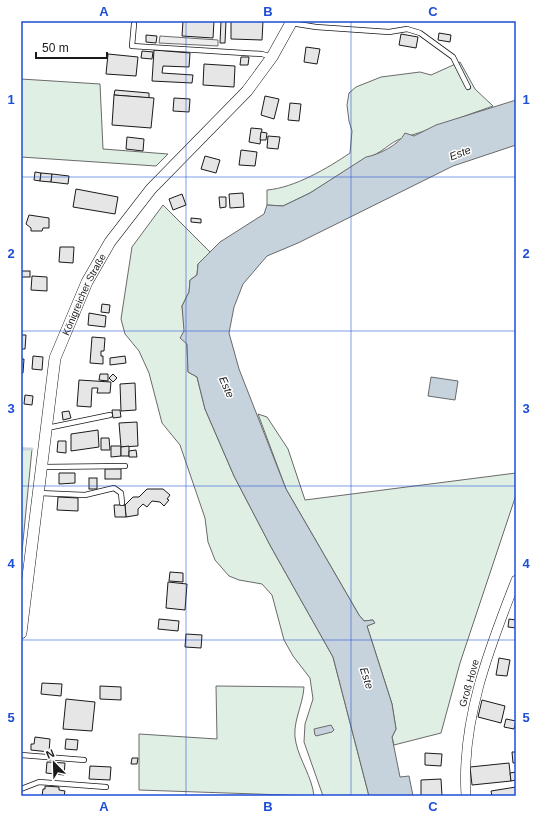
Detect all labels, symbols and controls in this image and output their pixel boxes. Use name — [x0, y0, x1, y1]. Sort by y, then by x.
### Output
text: A — [99, 4, 109, 19]
text: B — [263, 4, 273, 19]
text: C — [428, 4, 438, 19]
scale bar — [36, 34, 107, 60]
text: 50 m — [42, 41, 69, 55]
text: 1 — [7, 92, 15, 107]
text: 1 — [522, 92, 530, 107]
water label: Este — [448, 143, 472, 163]
text: 2 — [7, 246, 15, 261]
text: 2 — [522, 246, 530, 261]
street label: Königreicher Straße — [60, 251, 108, 337]
water label: Este — [217, 375, 237, 399]
text: 3 — [7, 401, 15, 416]
text: 3 — [522, 401, 530, 416]
text: 4 — [7, 556, 15, 571]
text: 4 — [522, 556, 530, 571]
street label: Groß Hove — [457, 658, 481, 708]
water label: Este — [358, 666, 376, 690]
text: 5 — [7, 710, 15, 725]
text: 5 — [522, 710, 530, 725]
north arrow — [34, 743, 74, 783]
text: N — [44, 747, 56, 761]
text: A — [99, 799, 109, 814]
text: B — [263, 799, 273, 814]
text: C — [428, 799, 438, 814]

